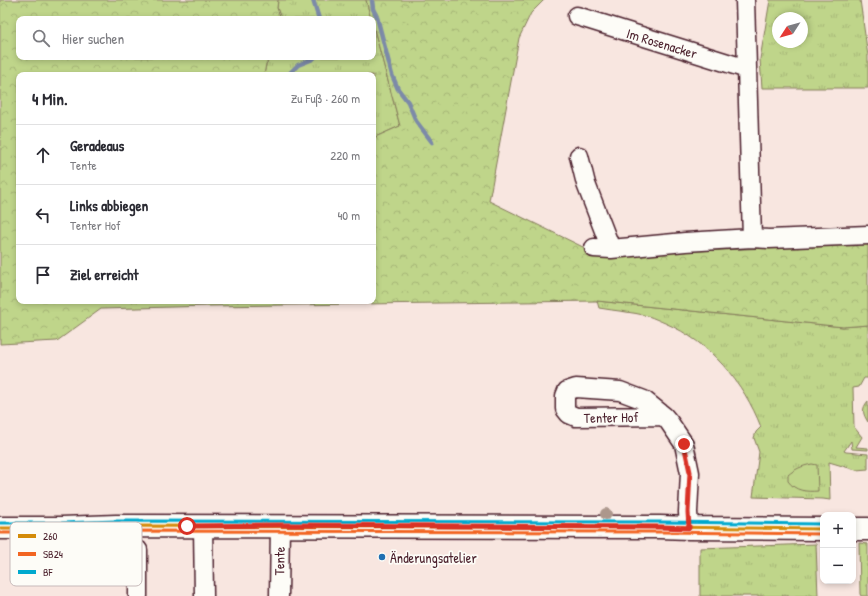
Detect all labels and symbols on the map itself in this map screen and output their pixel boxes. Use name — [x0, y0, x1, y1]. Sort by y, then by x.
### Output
north arrow — [772, 12, 808, 48]
street label: Im Rosenacker — [624, 23, 700, 63]
street label: Tenter Hof — [584, 407, 638, 427]
route end — [675, 435, 693, 453]
route start — [178, 517, 196, 535]
legend — [10, 522, 142, 586]
text: 260 — [43, 529, 58, 543]
street label: Tente — [269, 546, 289, 576]
text: SB24 — [43, 547, 63, 561]
place label: Änderungsatelier — [390, 548, 477, 568]
marker: Änderungsatelier — [377, 552, 387, 562]
text: BF — [43, 565, 54, 579]

